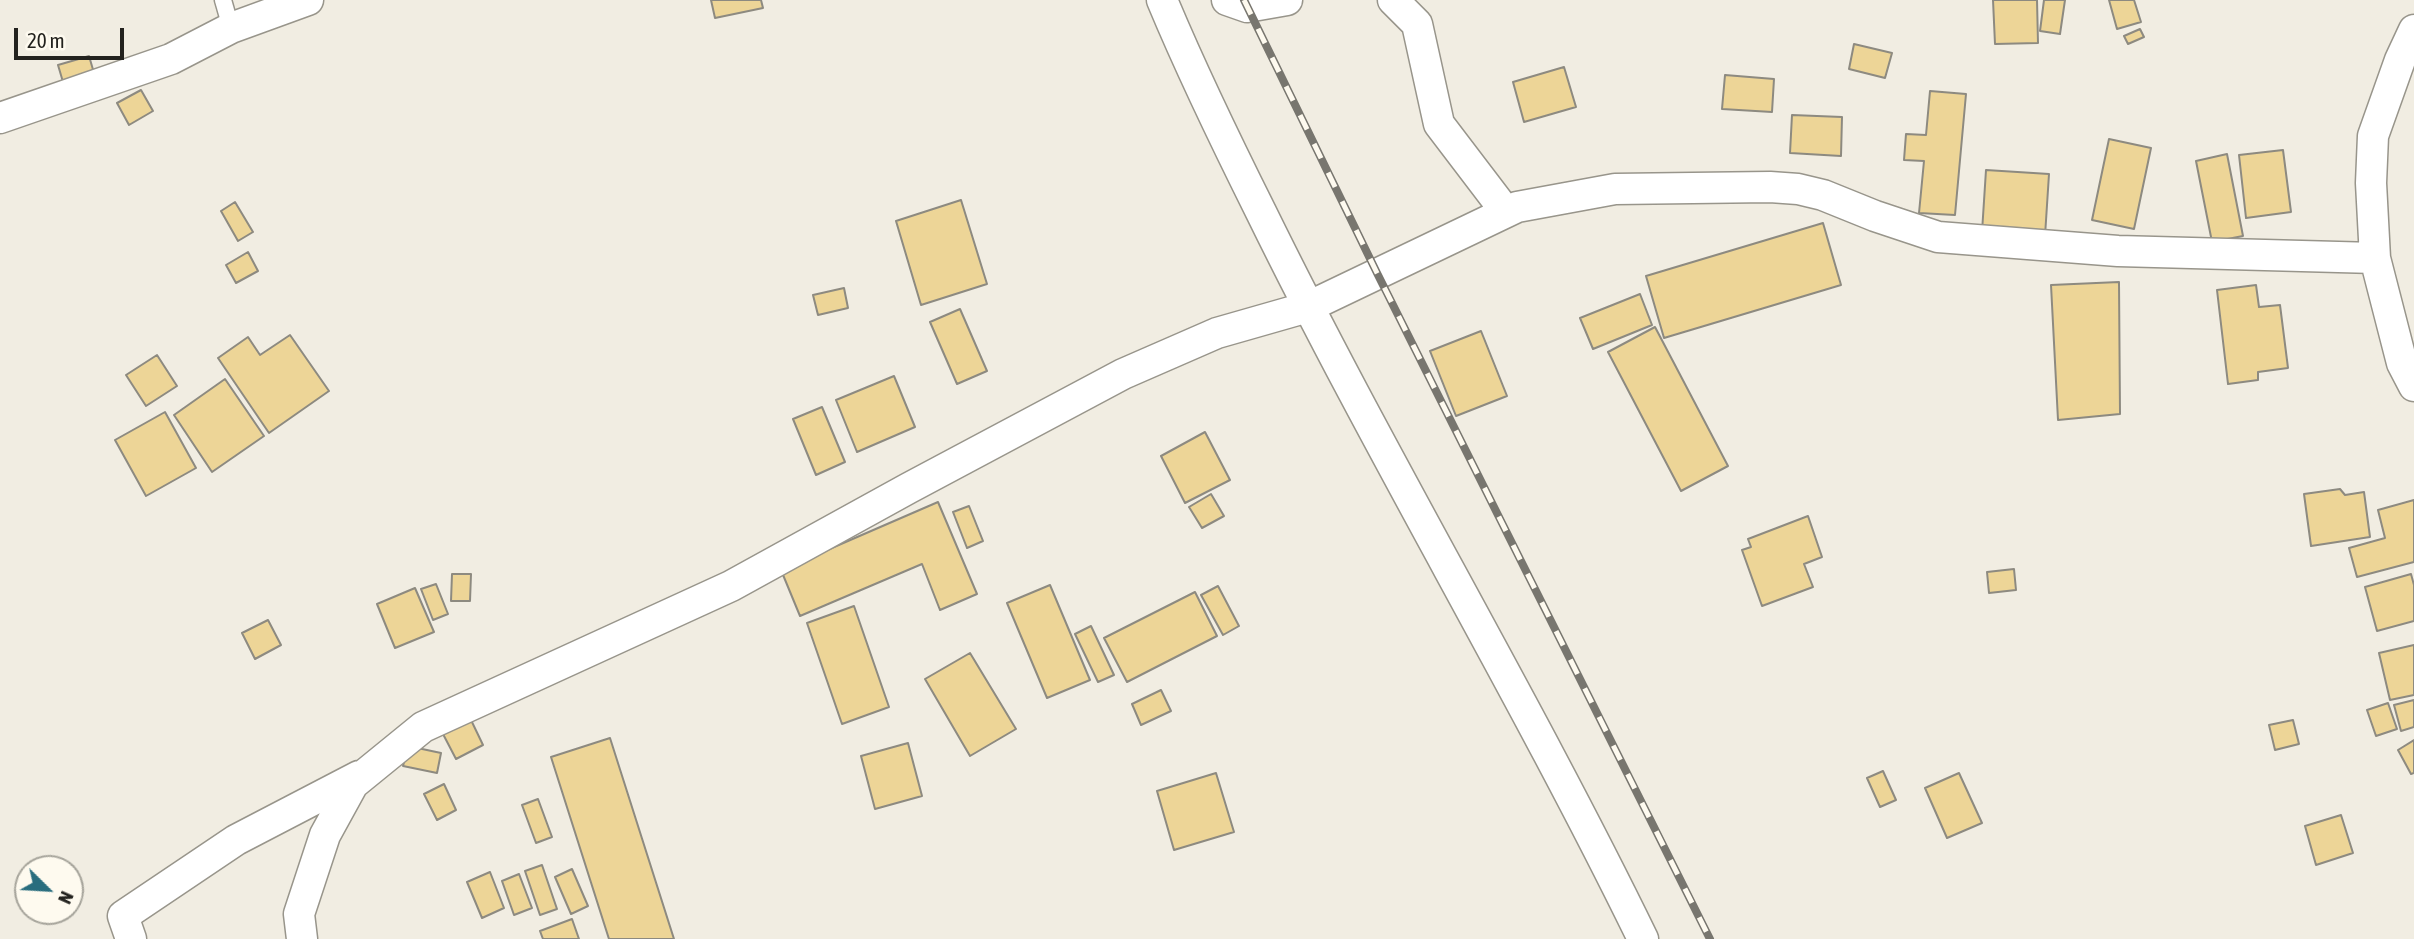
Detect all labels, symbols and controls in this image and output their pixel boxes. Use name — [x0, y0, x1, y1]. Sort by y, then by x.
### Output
scale bar — [18, 14, 128, 58]
text: 20 m — [27, 28, 65, 52]
north arrow — [14, 855, 84, 925]
text: N — [54, 888, 79, 907]

